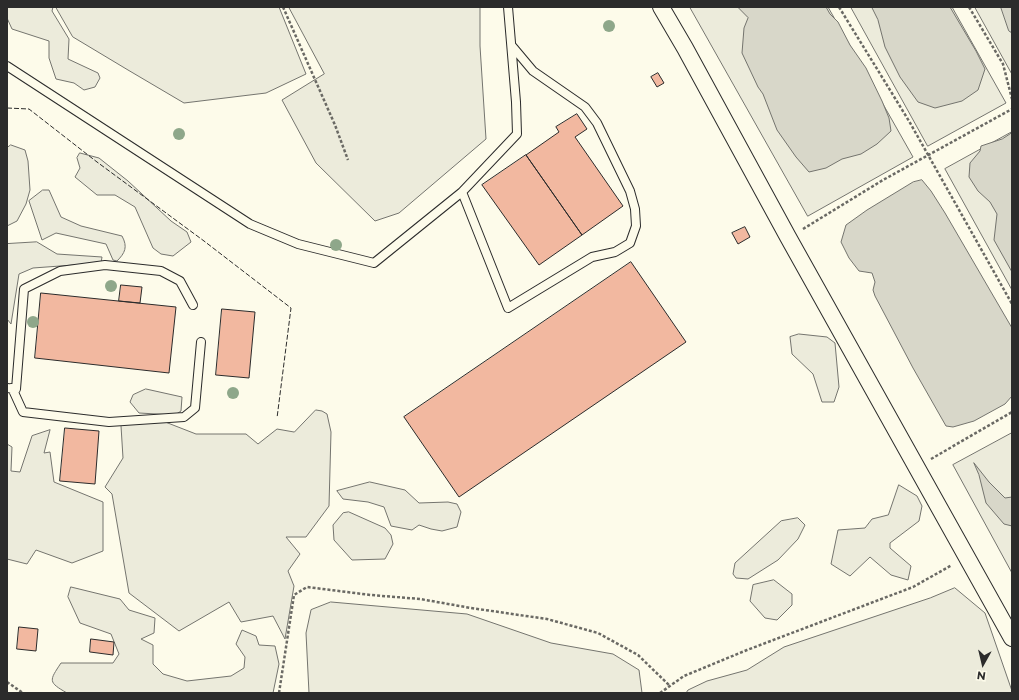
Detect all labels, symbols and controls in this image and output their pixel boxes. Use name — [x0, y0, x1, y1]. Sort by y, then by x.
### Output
north arrow — [963, 644, 1003, 684]
text: N — [976, 668, 987, 683]

